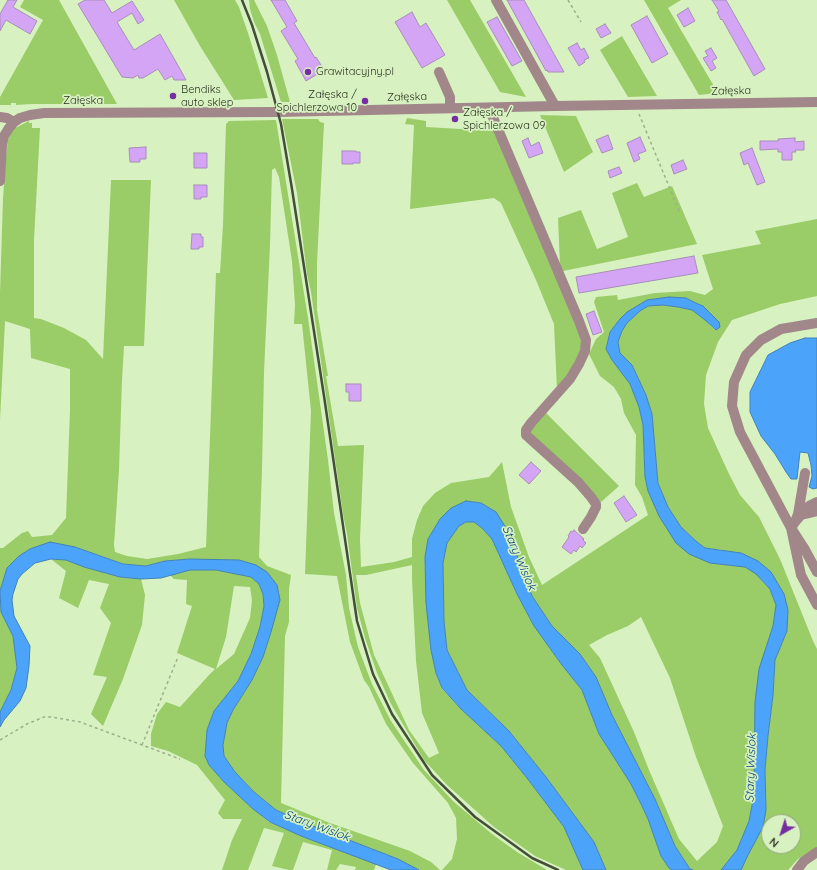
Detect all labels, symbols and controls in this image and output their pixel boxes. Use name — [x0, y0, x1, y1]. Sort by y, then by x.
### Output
place label: Grawitacyjny.pl — [316, 65, 394, 79]
marker: Grawitacyjny.pl — [303, 67, 313, 77]
place label: Bendiks auto sklep — [181, 83, 233, 109]
street label: Załęska — [711, 84, 751, 98]
place label: Załęska / Spichlerzowa 10 — [277, 88, 357, 114]
street label: Załęska — [387, 90, 427, 104]
marker: Bendiks auto sklep — [168, 91, 178, 101]
street label: Załęska — [63, 94, 103, 108]
marker: Załęska / Spichlerzowa 10 — [360, 96, 370, 106]
place label: Załęska / Spichlerzowa 09 — [463, 106, 545, 132]
marker: Załęska / Spichlerzowa 09 — [450, 114, 460, 124]
water label: Stary Wislok — [499, 523, 539, 593]
water label: Stary Wislok — [743, 733, 759, 803]
water label: Stary Wislok — [282, 807, 352, 845]
north arrow — [761, 814, 801, 854]
text: N — [767, 835, 782, 851]

